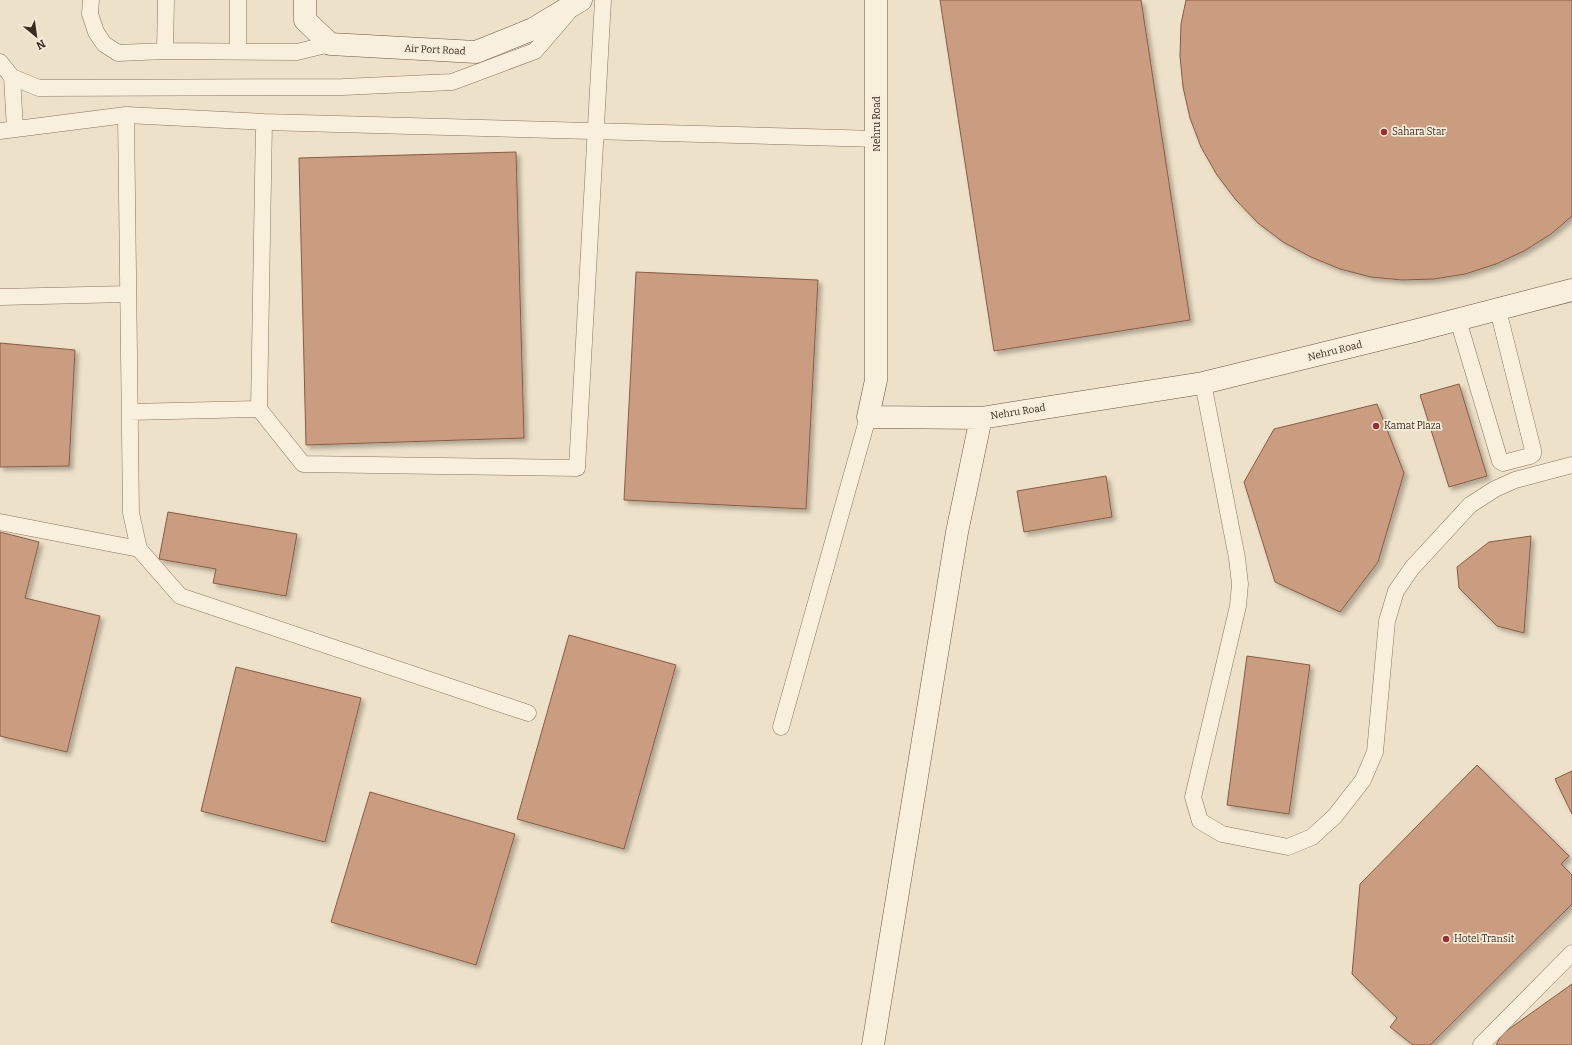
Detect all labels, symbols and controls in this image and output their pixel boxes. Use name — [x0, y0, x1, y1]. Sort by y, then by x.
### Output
north arrow — [16, 16, 56, 56]
text: N — [33, 37, 47, 52]
street label: Air Port Road — [404, 42, 466, 58]
street label: Nehru Road — [871, 96, 883, 152]
place label: Sahara Star — [1392, 126, 1446, 138]
marker: Sahara Star — [1379, 127, 1389, 137]
street label: Nehru Road — [1307, 338, 1363, 364]
street label: Nehru Road — [990, 402, 1046, 422]
place label: Kamat Plaza — [1384, 420, 1442, 432]
marker: Kamat Plaza — [1371, 421, 1381, 431]
place label: Hotel Transit — [1454, 933, 1515, 945]
marker: Hotel Transit — [1441, 934, 1451, 944]

